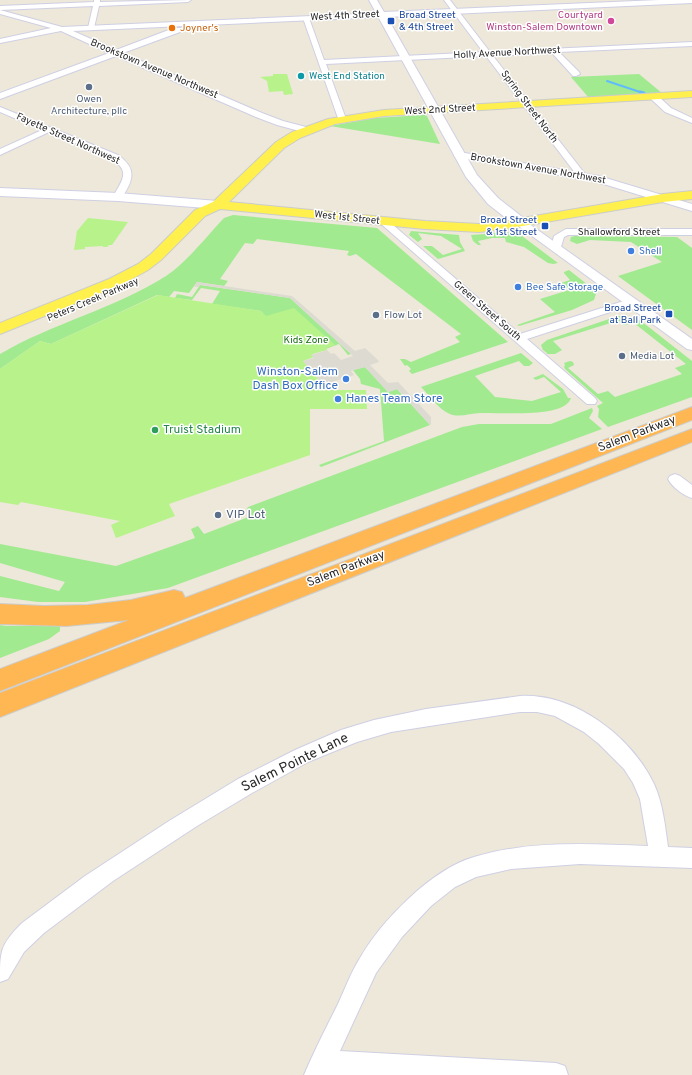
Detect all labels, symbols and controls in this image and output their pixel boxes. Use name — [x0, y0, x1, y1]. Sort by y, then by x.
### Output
street label: West 4th Street — [310, 8, 380, 24]
place label: Broad Street & 4th Street — [399, 9, 456, 34]
place label: Courtyard Winston-Salem Downtown — [486, 9, 603, 34]
marker: Broad Street & 4th Street — [386, 16, 396, 26]
marker: Courtyard Winston-Salem Downtown — [606, 16, 616, 26]
place label: Joyner's — [180, 22, 219, 35]
marker: Joyner's — [167, 23, 177, 33]
street label: Brookstown Avenue Northwest — [88, 36, 220, 102]
street label: Holly Avenue Northwest — [453, 44, 561, 62]
street label: Spring Street North — [497, 68, 561, 146]
place label: West End Station — [309, 70, 385, 83]
marker: West End Station — [296, 71, 306, 81]
marker: Owen Architecture, pllc — [84, 82, 94, 92]
place label: Owen Architecture, pllc — [51, 93, 127, 118]
street label: West 2nd Street — [404, 102, 476, 118]
street label: Fayette Street Northwest — [14, 110, 122, 168]
street label: Brookstown Avenue Northwest — [469, 151, 607, 187]
street label: West 1st Street — [314, 208, 381, 228]
place label: Broad Street & 1st Street — [480, 214, 537, 239]
marker: Broad Street & 1st Street — [540, 221, 550, 231]
street label: Shallowford Street — [578, 226, 660, 239]
place label: Shell — [639, 245, 661, 258]
marker: Shell — [626, 246, 636, 256]
street label: Peters Creek Parkway — [45, 275, 141, 325]
street label: Green Street South — [450, 278, 524, 344]
place label: Bee Safe Storage — [526, 281, 603, 294]
marker: Bee Safe Storage — [513, 282, 523, 292]
place label: Broad Street at Ball Park — [604, 302, 661, 327]
place label: Flow Lot — [384, 309, 422, 322]
marker: Broad Street at Ball Park — [664, 309, 674, 319]
marker: Flow Lot — [371, 310, 381, 320]
park label: Kids Zone — [284, 334, 328, 347]
place label: Media Lot — [630, 350, 674, 363]
marker: Media Lot — [617, 351, 627, 361]
place label: Winston-Salem Dash Box Office — [253, 364, 338, 394]
marker: Winston-Salem Dash Box Office — [341, 374, 351, 384]
place label: Hanes Team Store — [346, 391, 442, 407]
marker: Hanes Team Store — [333, 394, 343, 404]
street label: Salem Parkway — [596, 412, 678, 456]
place label: Truist Stadium — [163, 422, 241, 438]
marker: Truist Stadium — [150, 425, 160, 435]
place label: VIP Lot — [226, 507, 265, 523]
marker: VIP Lot — [213, 510, 223, 520]
street label: Salem Parkway — [305, 547, 387, 591]
street label: Salem Pointe Lane — [239, 730, 351, 796]

